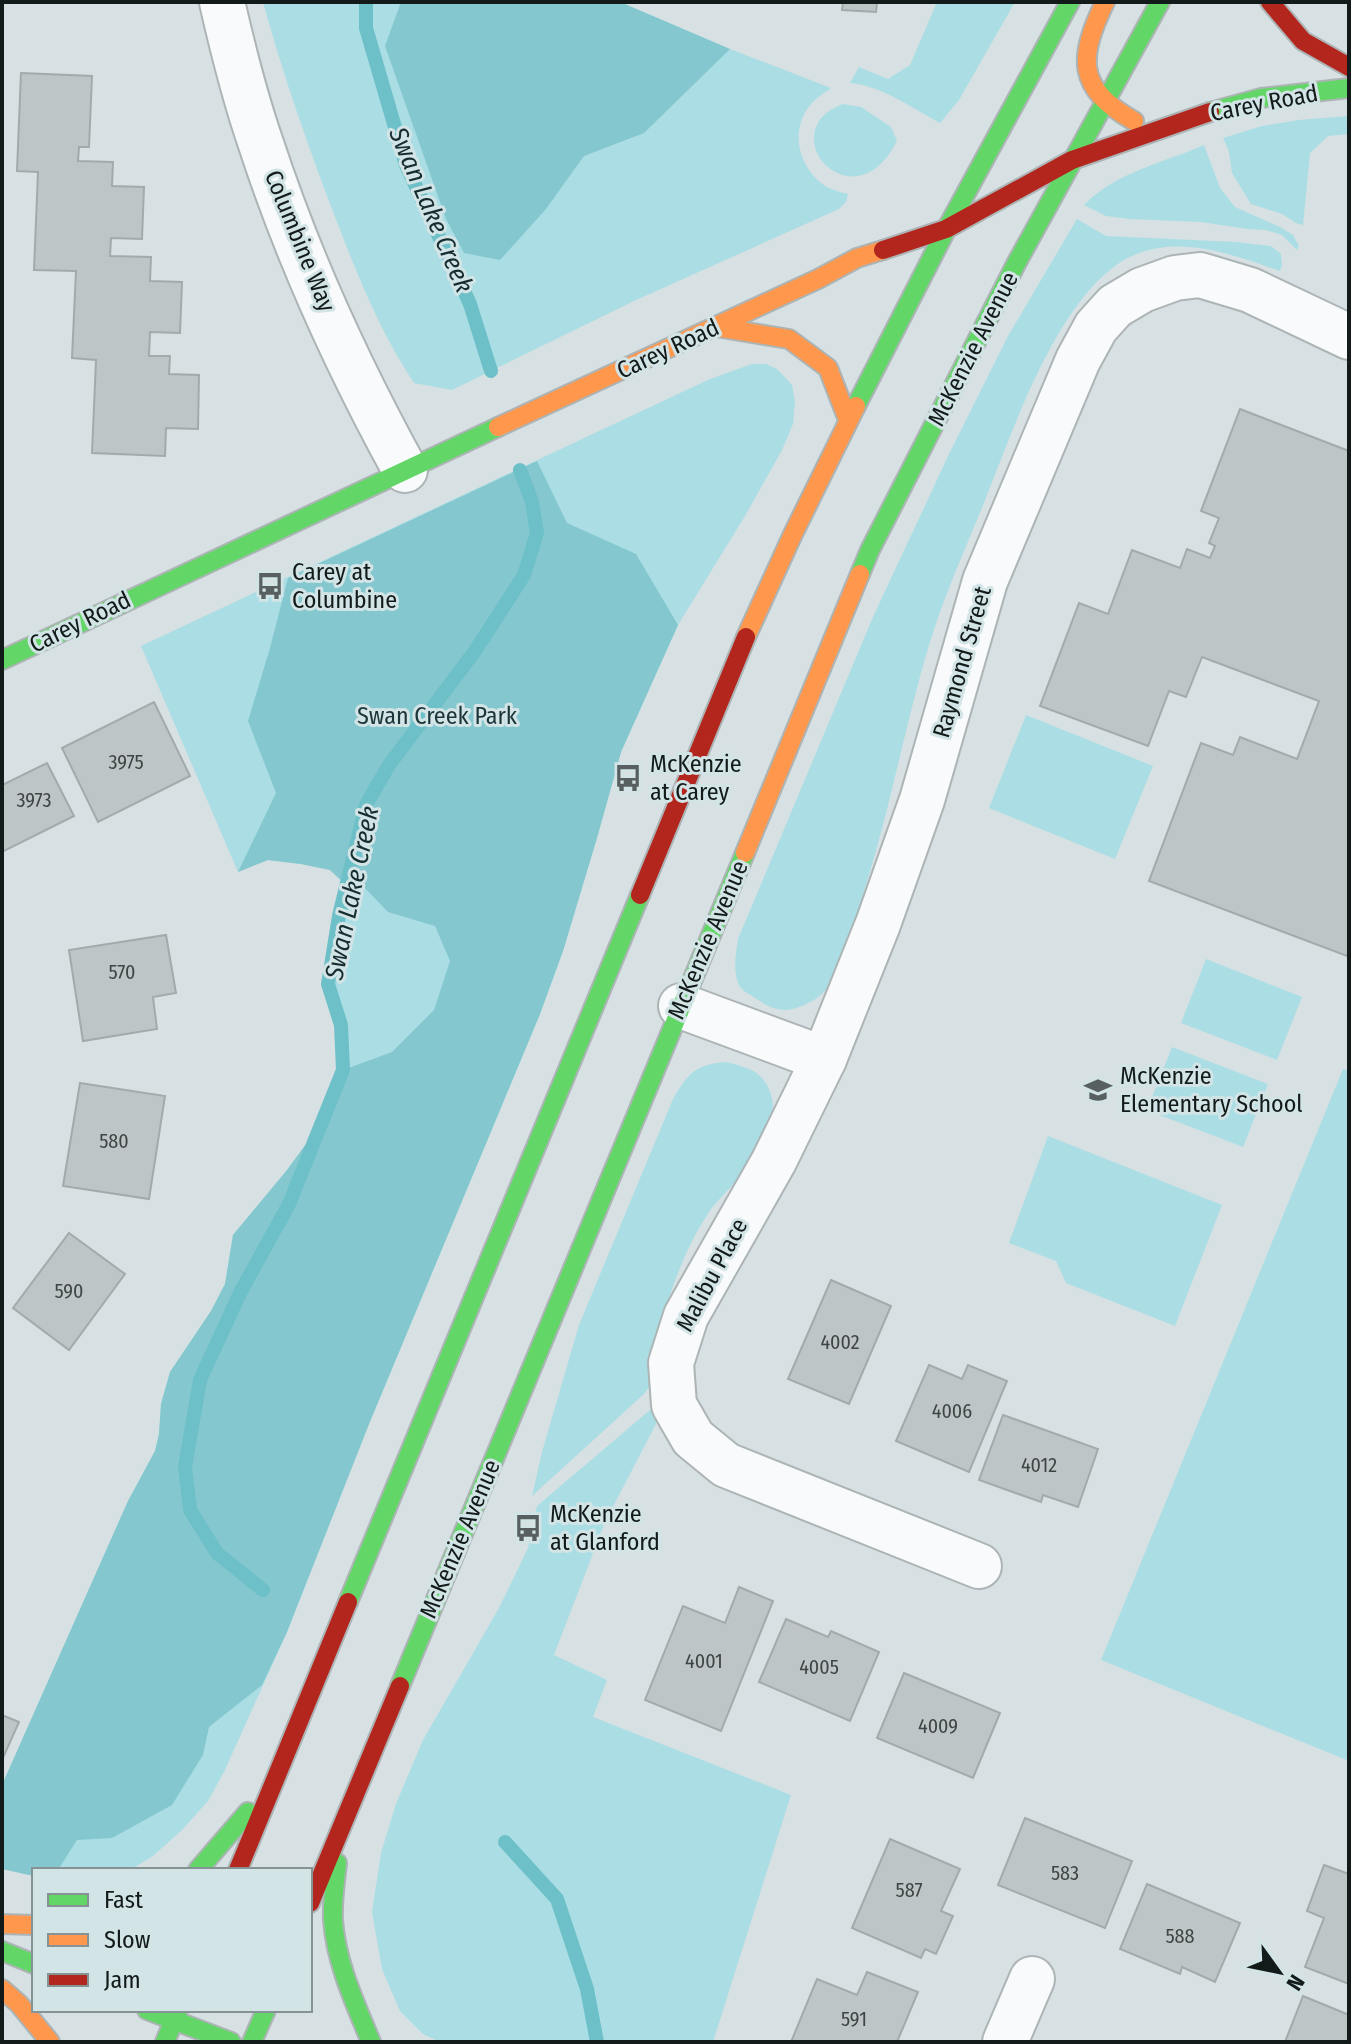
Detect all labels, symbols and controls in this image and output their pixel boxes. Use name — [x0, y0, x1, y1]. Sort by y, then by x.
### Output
street label: Carey Road — [1208, 79, 1320, 127]
water label: Swan Lake Creek — [382, 122, 480, 297]
street label: Columbine Way — [259, 166, 341, 316]
street label: McKenzie Avenue — [922, 267, 1024, 431]
street label: Carey Road — [613, 313, 723, 385]
place label: Carey at Columbine — [292, 558, 397, 614]
bus stop icon: Carey at Columbine — [255, 571, 285, 601]
street label: Raymond Street — [927, 583, 997, 741]
street label: Carey Road — [25, 585, 135, 659]
park label: Swan Creek Park — [357, 702, 518, 730]
house number: 3975 — [108, 750, 144, 774]
place label: McKenzie at Carey — [650, 750, 742, 806]
bus stop icon: McKenzie at Carey — [613, 763, 643, 793]
house number: 3973 — [16, 788, 52, 812]
water label: Swan Lake Creek — [318, 803, 386, 984]
street label: McKenzie Avenue — [662, 857, 754, 1023]
house number: 570 — [108, 960, 136, 984]
place label: McKenzie Elementary School — [1120, 1062, 1303, 1118]
school or university icon: McKenzie Elementary School — [1083, 1075, 1113, 1105]
house number: 580 — [99, 1129, 129, 1153]
street label: Malibu Place — [671, 1214, 753, 1336]
house number: 590 — [54, 1279, 84, 1303]
house number: 4002 — [820, 1330, 860, 1354]
house number: 4006 — [932, 1399, 972, 1423]
house number: 4012 — [1021, 1453, 1057, 1477]
street label: McKenzie Avenue — [414, 1456, 506, 1622]
place label: McKenzie at Glanford — [550, 1500, 660, 1556]
bus stop icon: McKenzie at Glanford — [513, 1513, 543, 1543]
house number: 4001 — [685, 1649, 723, 1673]
house number: 4005 — [799, 1655, 839, 1679]
house number: 4009 — [918, 1714, 958, 1738]
house number: 583 — [1051, 1861, 1079, 1885]
legend — [32, 1868, 312, 2012]
house number: 587 — [895, 1878, 923, 1902]
text: Fast — [104, 1886, 143, 1914]
house number: 588 — [1165, 1924, 1195, 1948]
text: Slow — [104, 1926, 151, 1954]
north arrow — [1239, 1932, 1319, 2012]
text: Jam — [104, 1966, 141, 1994]
text: N — [1280, 1970, 1310, 1996]
house number: 591 — [841, 2007, 867, 2031]

